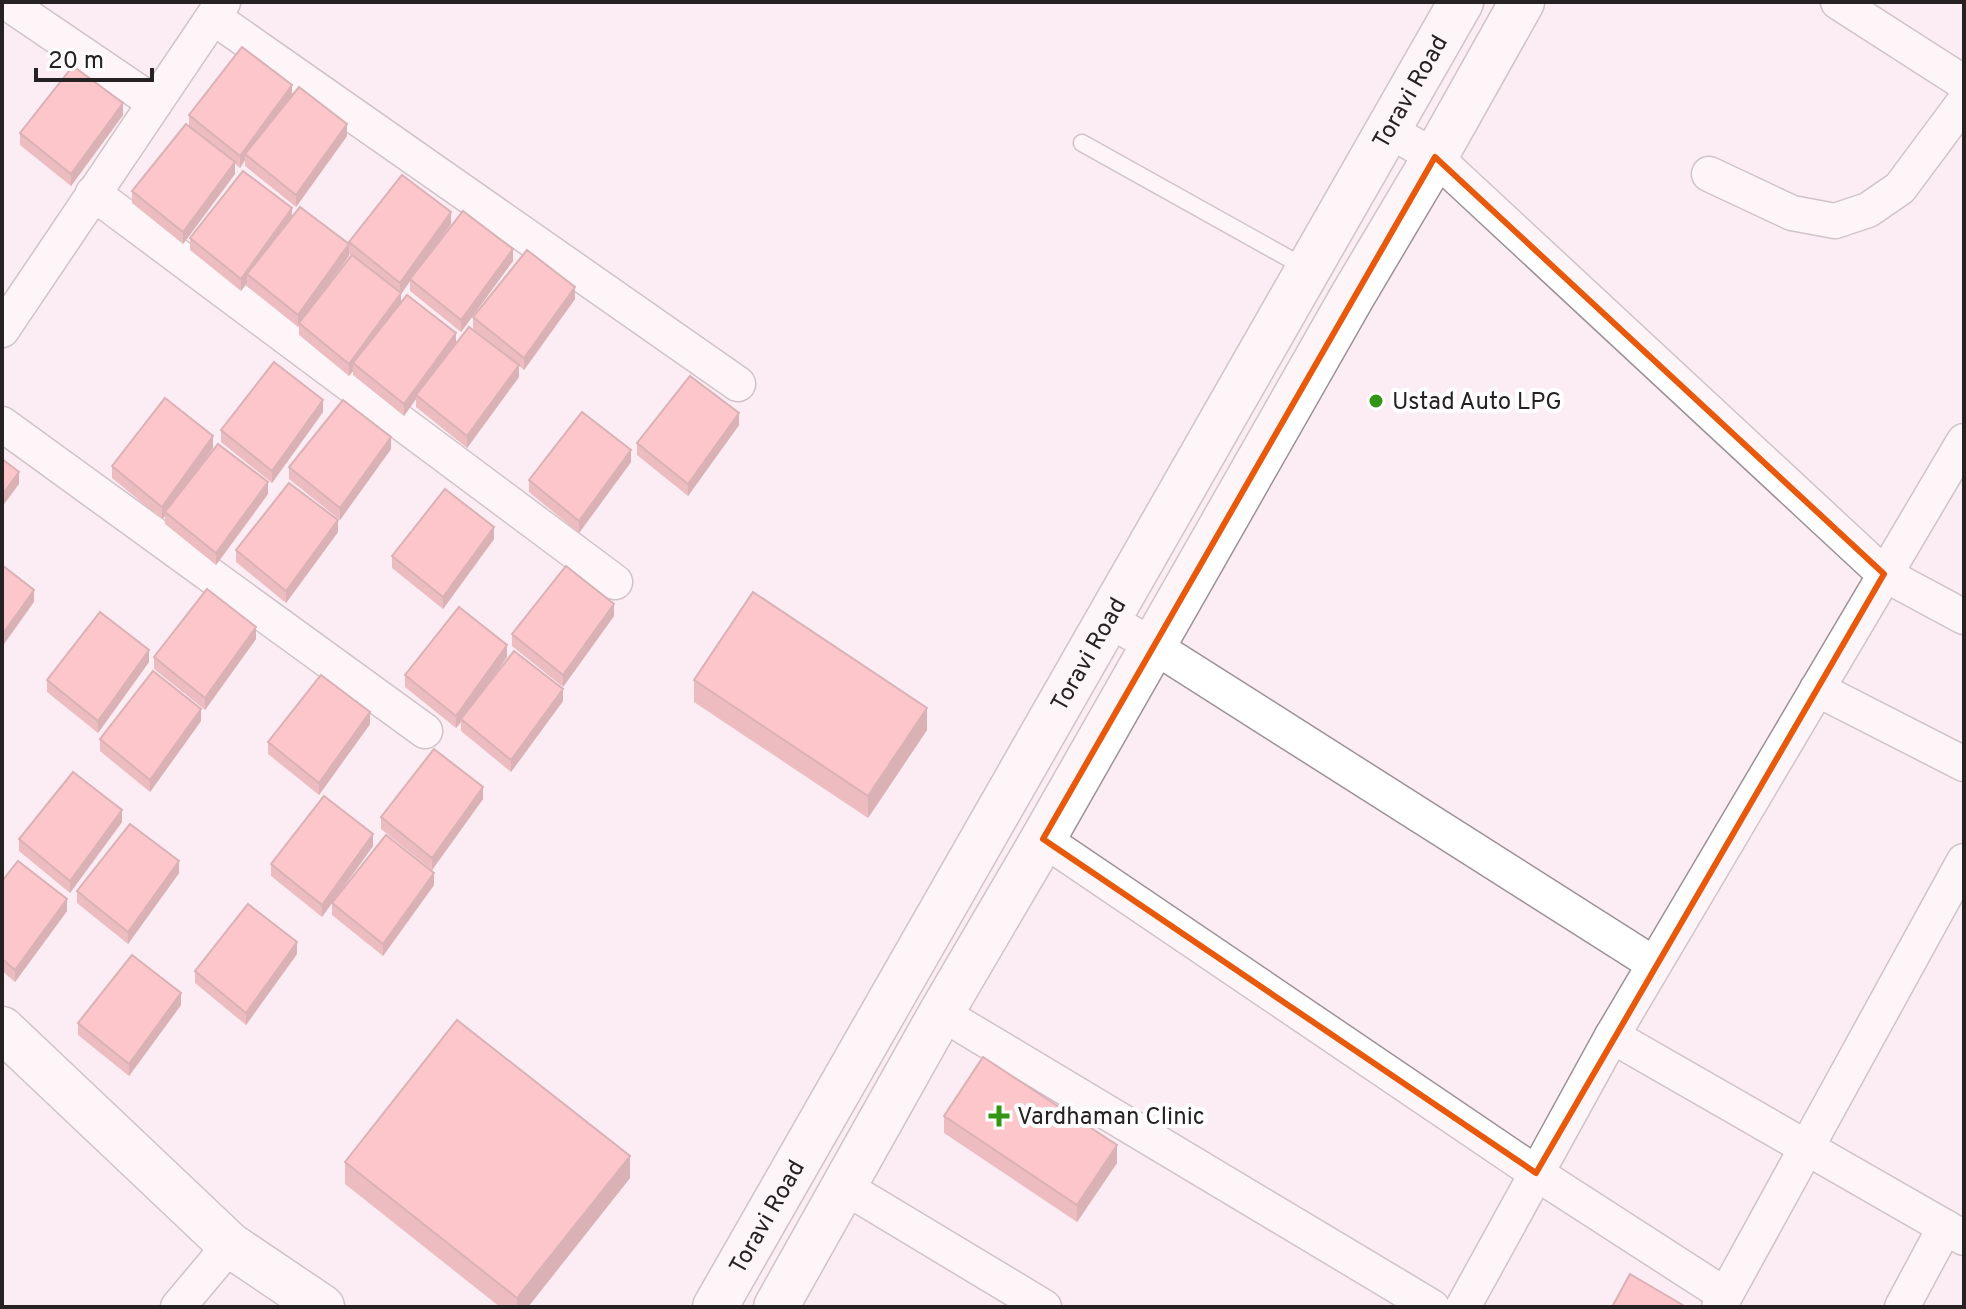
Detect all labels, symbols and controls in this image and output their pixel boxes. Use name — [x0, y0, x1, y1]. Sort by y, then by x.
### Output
street label: Toravi Road — [1367, 30, 1456, 155]
scale bar — [36, 32, 152, 82]
text: 20 m — [48, 47, 104, 77]
place label: Ustad Auto LPG — [1392, 388, 1562, 418]
marker: Ustad Auto LPG — [1367, 392, 1385, 410]
street label: Toravi Road — [1046, 593, 1134, 717]
place label: Vardhaman Clinic — [1017, 1103, 1205, 1133]
marker: Vardhaman Clinic — [988, 1105, 1010, 1127]
street label: Toravi Road — [724, 1155, 813, 1280]

